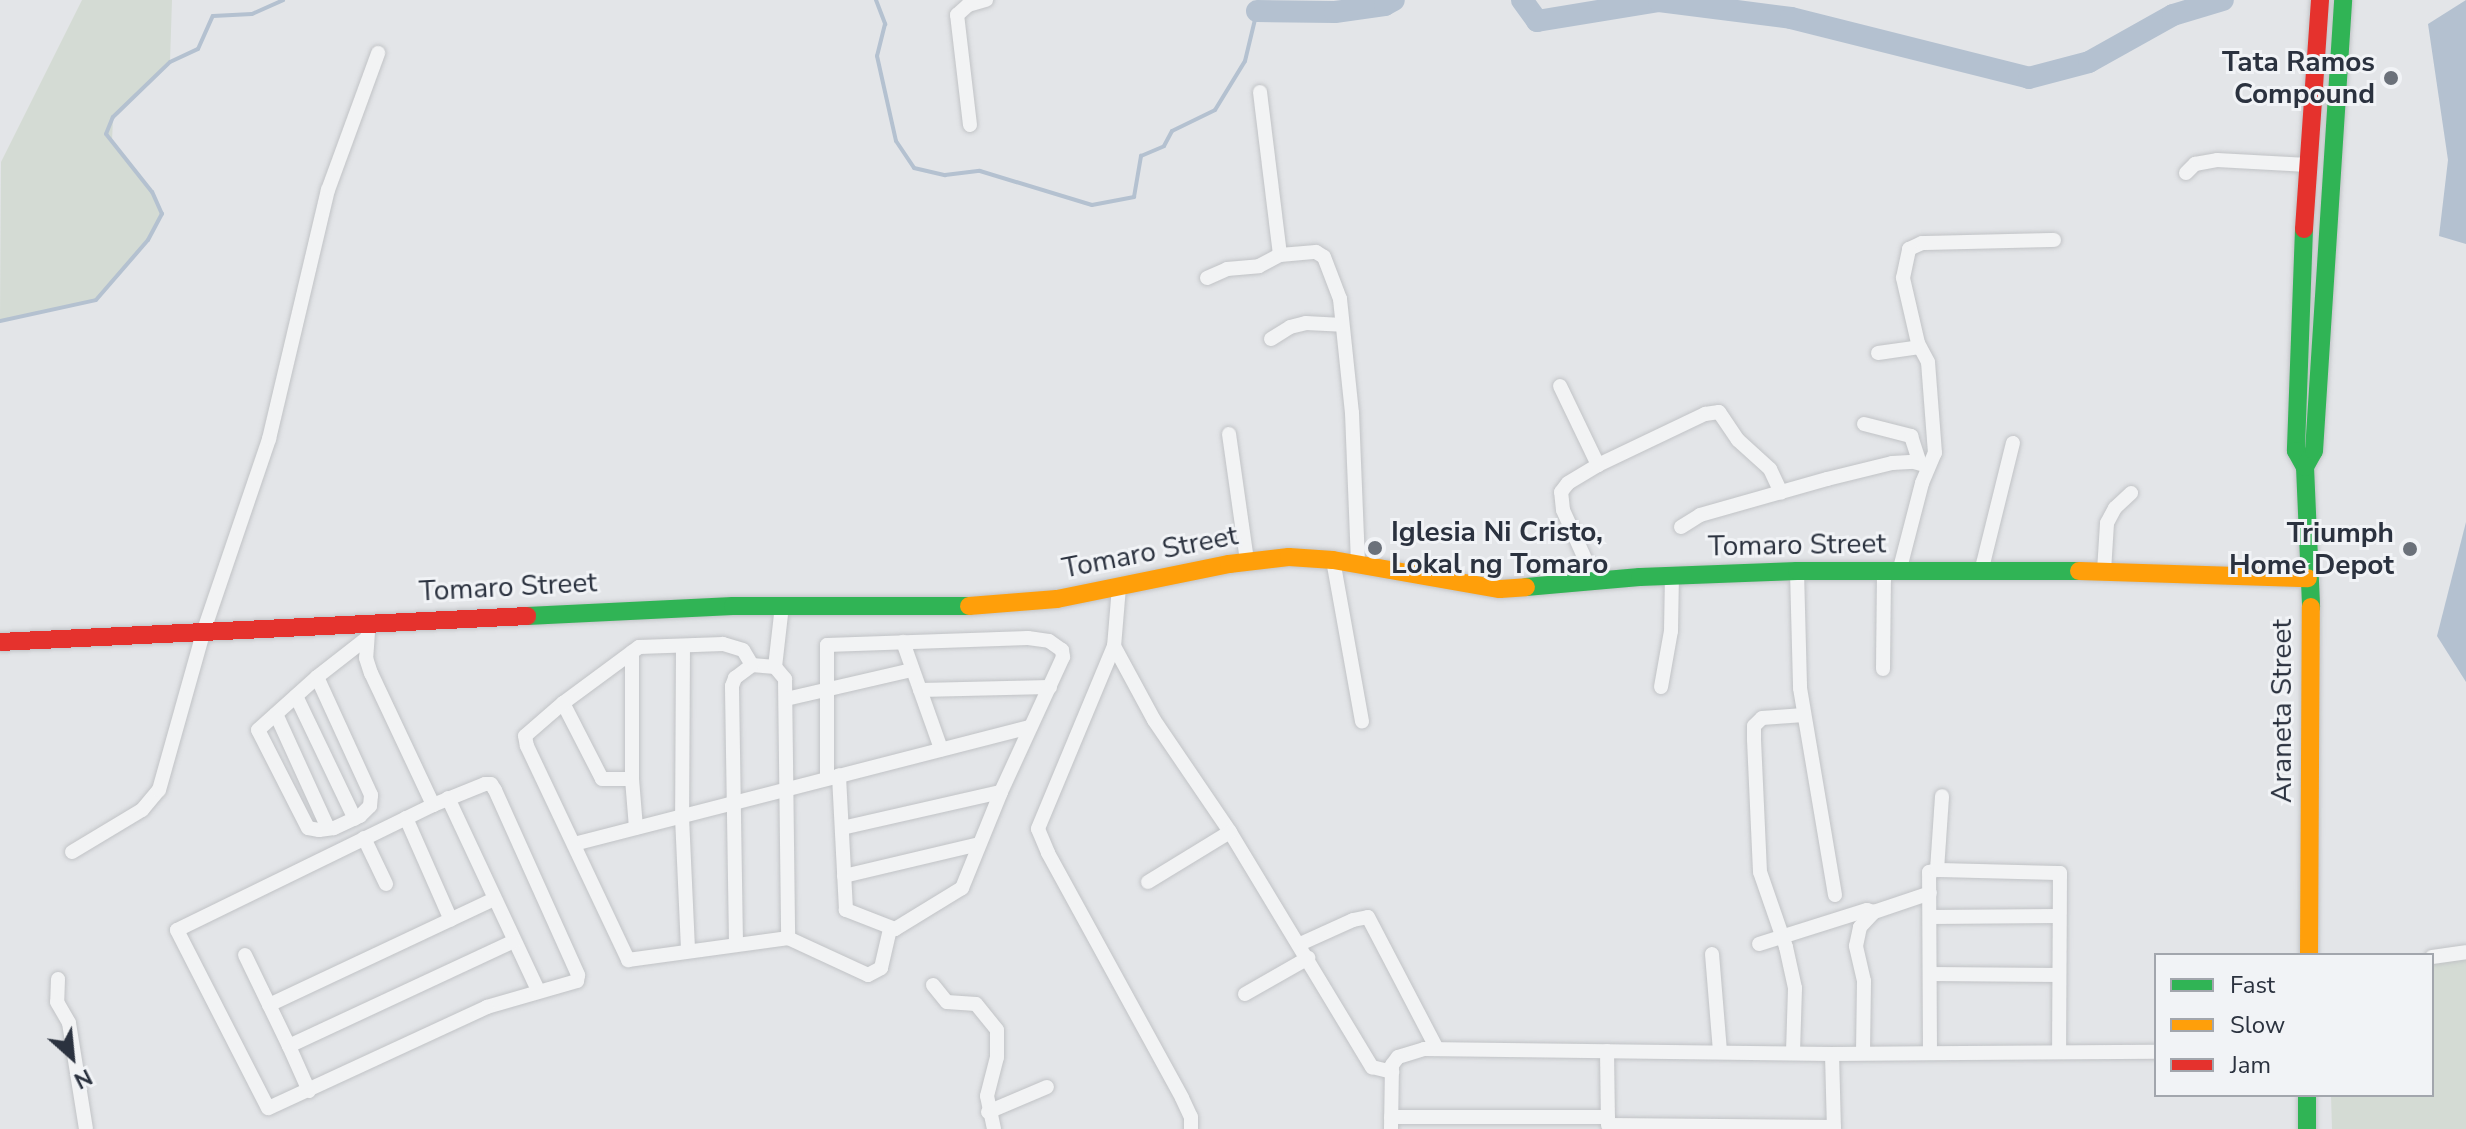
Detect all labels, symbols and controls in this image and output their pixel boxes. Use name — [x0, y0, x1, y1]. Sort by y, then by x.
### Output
place label: Tata Ramos Compound — [2222, 45, 2375, 111]
marker: Tata Ramos Compound — [2382, 69, 2400, 87]
place label: Iglesia Ni Cristo, Lokal ng Tomaro — [1391, 515, 1608, 581]
place label: Triumph Home Depot — [2229, 516, 2394, 582]
street label: Tomaro Street — [1059, 519, 1241, 585]
street label: Tomaro Street — [1708, 527, 1886, 563]
marker: Iglesia Ni Cristo, Lokal ng Tomaro — [1366, 539, 1384, 557]
marker: Triumph Home Depot — [2401, 540, 2419, 558]
street label: Tomaro Street — [418, 566, 598, 608]
street label: Araneta Street — [2265, 619, 2299, 803]
legend — [2154, 953, 2434, 1097]
text: Fast — [2230, 969, 2275, 1001]
text: Slow — [2230, 1009, 2285, 1041]
north arrow — [32, 1017, 112, 1097]
text: Jam — [2230, 1049, 2271, 1081]
text: N — [69, 1061, 97, 1095]

